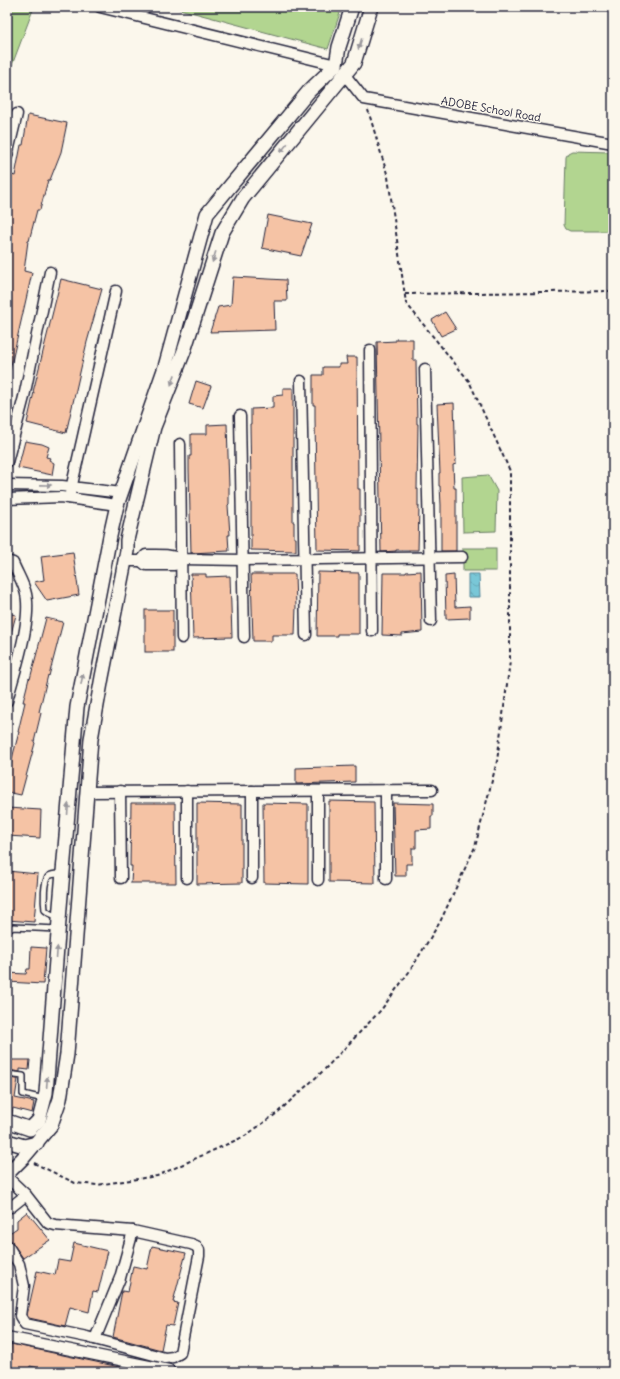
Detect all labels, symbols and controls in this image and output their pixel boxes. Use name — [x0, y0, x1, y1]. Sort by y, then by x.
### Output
one-way arrow — [357, 39, 363, 51]
street label: ADOBE School Road — [440, 93, 542, 125]
one-way arrow — [280, 143, 288, 154]
one-way arrow — [211, 251, 217, 263]
one-way arrow — [169, 374, 175, 386]
one-way arrow — [40, 482, 53, 488]
one-way arrow — [80, 673, 86, 686]
one-way arrow — [65, 803, 72, 815]
one-way arrow — [53, 946, 60, 958]
one-way arrow — [44, 1076, 51, 1088]

